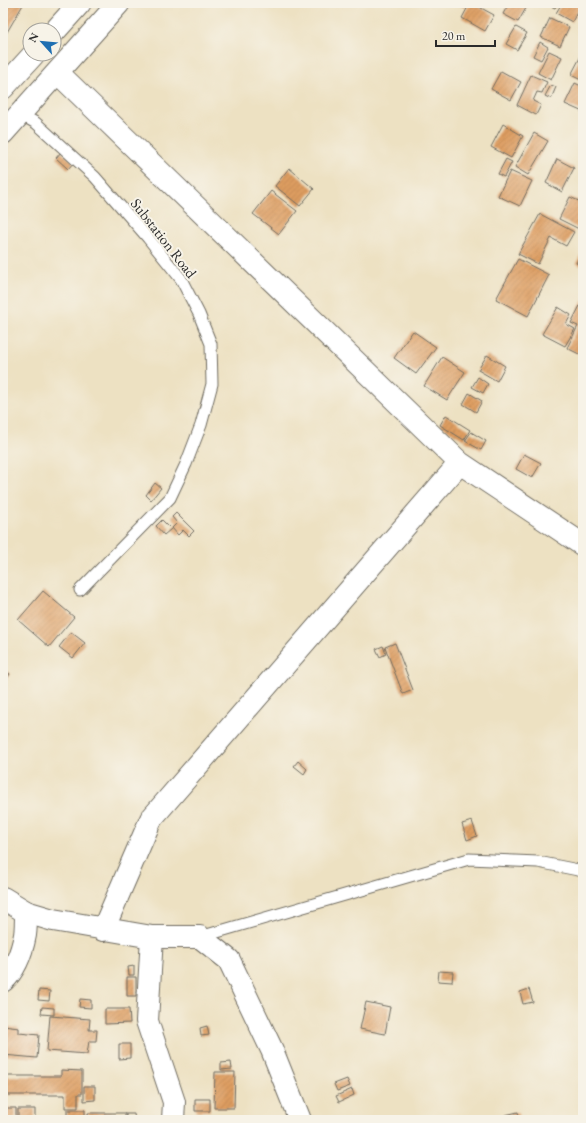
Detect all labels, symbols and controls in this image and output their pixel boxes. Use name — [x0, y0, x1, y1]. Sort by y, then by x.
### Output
north arrow — [22, 22, 62, 62]
scale bar — [436, 22, 495, 48]
text: 20 m — [442, 28, 466, 44]
text: N — [25, 30, 41, 45]
street label: Substation Road — [127, 194, 201, 282]

